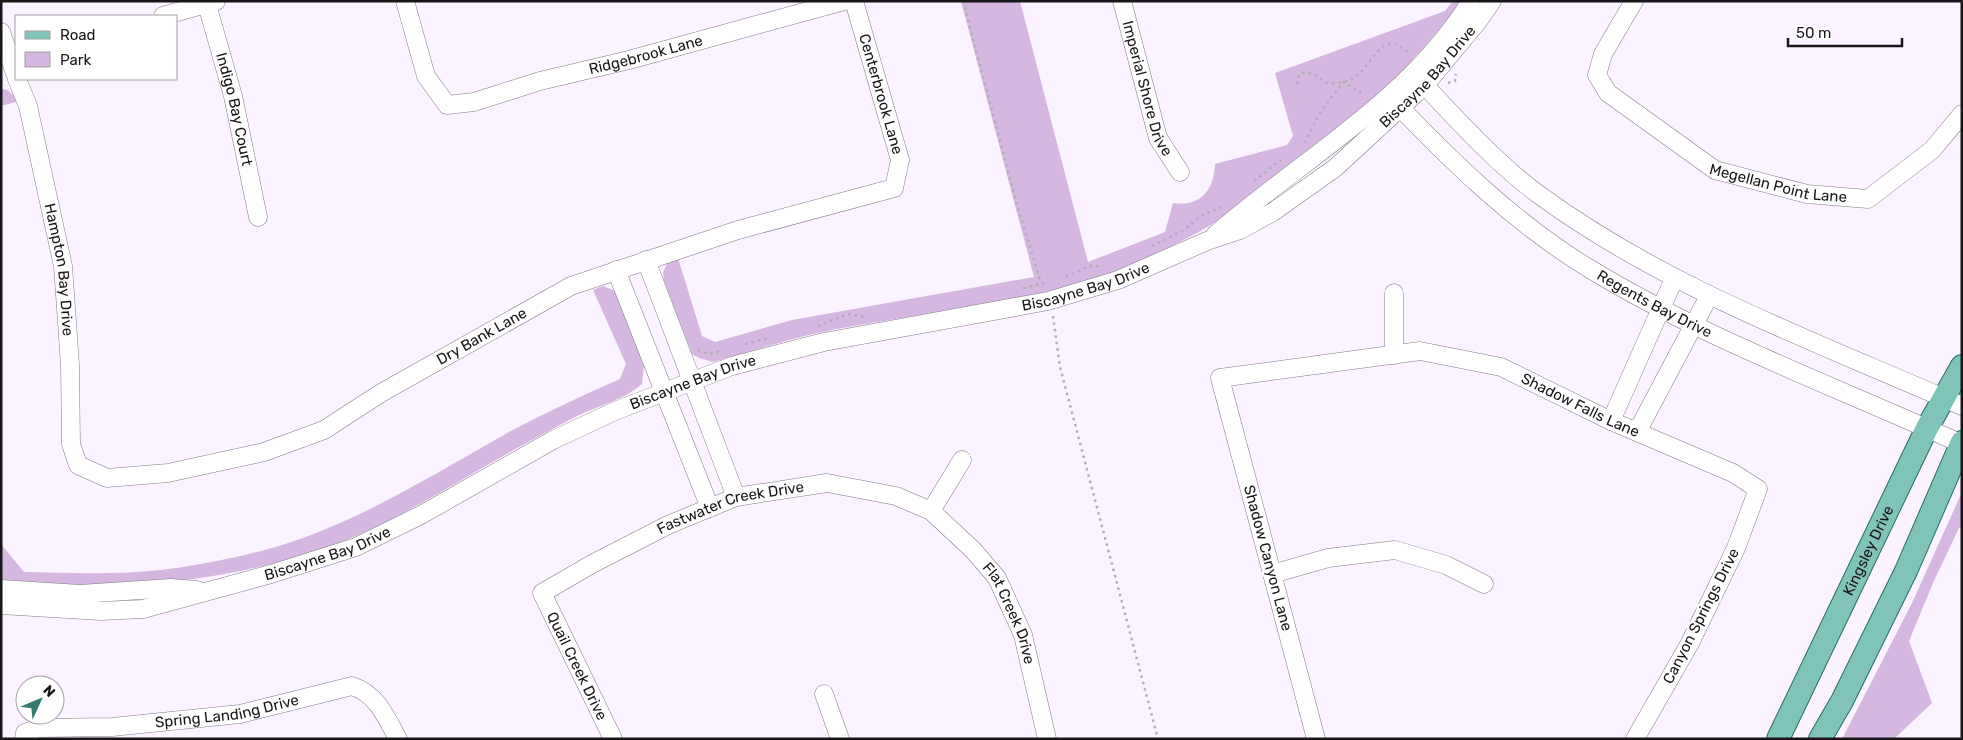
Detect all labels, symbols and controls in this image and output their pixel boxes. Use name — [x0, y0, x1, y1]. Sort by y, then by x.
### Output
legend — [15, 15, 178, 80]
scale bar — [1788, 15, 1902, 47]
street label: Imperial Shore Drive — [1119, 19, 1176, 159]
street label: Biscayne Bay Drive — [1376, 22, 1480, 131]
text: 50 m — [1796, 24, 1831, 42]
text: Road — [60, 26, 96, 44]
street label: Ridgebrook Lane — [587, 31, 705, 78]
street label: Centerbrook Lane — [855, 32, 907, 156]
street label: Indigo Bay Court — [212, 50, 256, 168]
text: Park — [60, 51, 91, 69]
street label: Megellan Point Lane — [1707, 160, 1848, 206]
street label: Hampton Bay Drive — [41, 201, 77, 337]
street label: Biscayne Bay Drive — [1020, 258, 1152, 315]
street label: Regents Bay Drive — [1594, 266, 1715, 342]
street label: Dry Bank Lane — [433, 304, 530, 369]
street label: Biscayne Bay Drive — [627, 351, 758, 413]
street label: Shadow Falls Lane — [1518, 369, 1642, 441]
street label: Fastwater Creek Drive — [654, 478, 805, 538]
street label: Shadow Canyon Lane — [1240, 483, 1296, 633]
street label: Kingsley Drive — [1839, 503, 1898, 599]
street label: Biscayne Bay Drive — [262, 522, 394, 584]
street label: Canyon Springs Drive — [1659, 545, 1743, 687]
street label: Flat Creek Drive — [979, 559, 1038, 666]
street label: Quail Creek Drive — [543, 609, 611, 723]
north arrow — [15, 675, 65, 725]
text: N — [39, 682, 59, 701]
street label: Spring Landing Drive — [154, 691, 301, 732]

